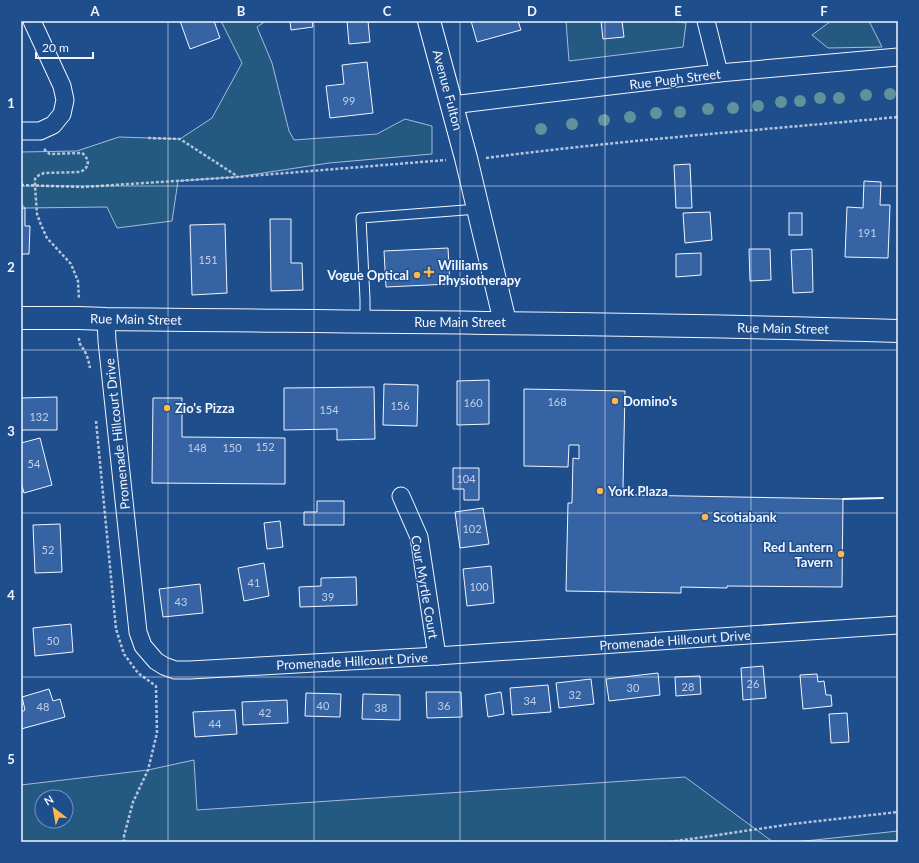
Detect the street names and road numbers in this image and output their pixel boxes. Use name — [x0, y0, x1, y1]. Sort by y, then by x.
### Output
street label: Avenue Fulton — [430, 48, 466, 132]
street label: Rue Pugh Street — [628, 65, 722, 93]
street label: Rue Main Street — [90, 310, 182, 328]
street label: Rue Main Street — [414, 314, 506, 330]
street label: Rue Main Street — [737, 319, 829, 337]
street label: Promenade Hillcourt Drive — [101, 358, 133, 510]
street label: Cour Myrtle Court — [408, 534, 442, 640]
street label: Promenade Hillcourt Drive — [599, 627, 751, 653]
street label: Promenade Hillcourt Drive — [276, 649, 428, 673]

